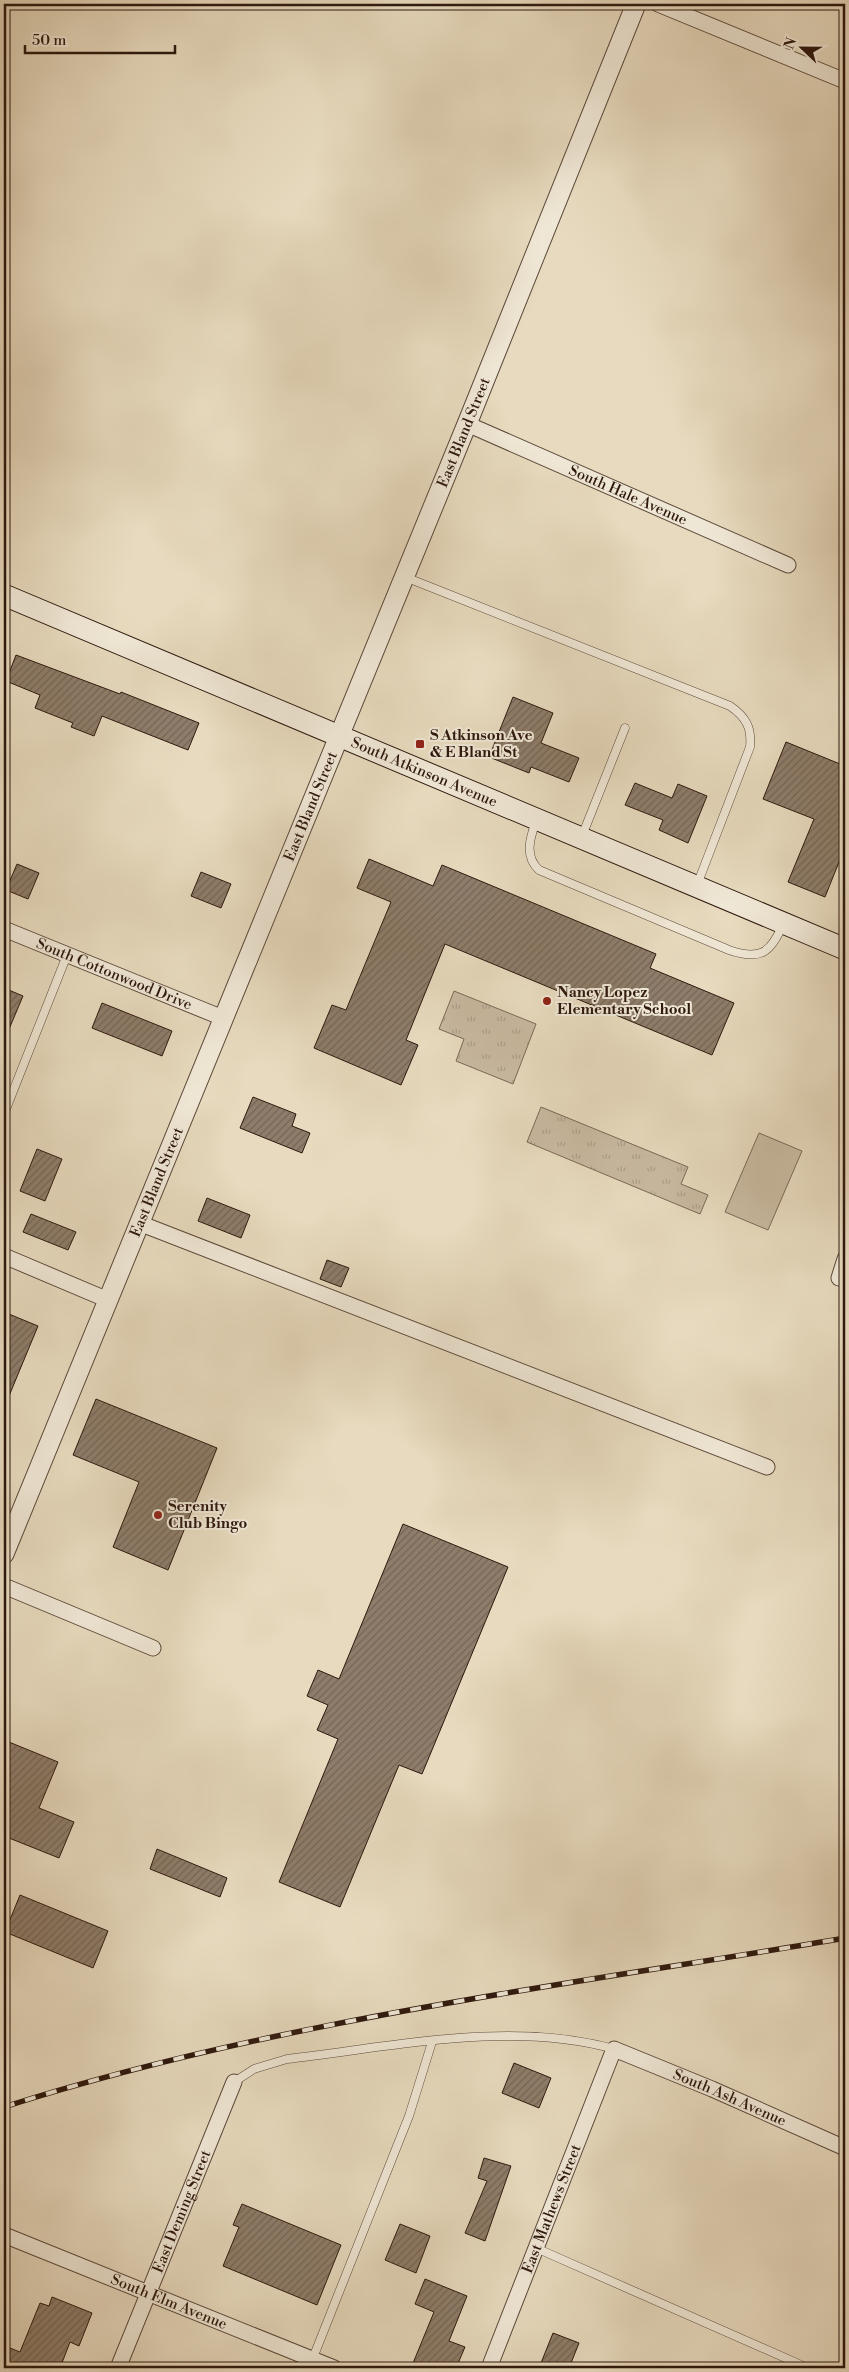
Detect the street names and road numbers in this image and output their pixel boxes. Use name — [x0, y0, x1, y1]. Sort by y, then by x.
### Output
street label: East Bland Street — [433, 374, 495, 490]
street label: South Hale Avenue — [566, 461, 690, 530]
street label: South Atkinson Avenue — [348, 733, 500, 812]
street label: East Bland Street — [280, 748, 342, 864]
street label: South Cottonwood Drive — [33, 934, 195, 1014]
street label: East Bland Street — [126, 1124, 188, 1240]
street label: South Ash Avenue — [670, 2065, 789, 2131]
street label: East Mathews Street — [518, 2141, 586, 2276]
street label: East Deming Street — [149, 2147, 216, 2276]
street label: South Elm Avenue — [108, 2270, 230, 2334]

